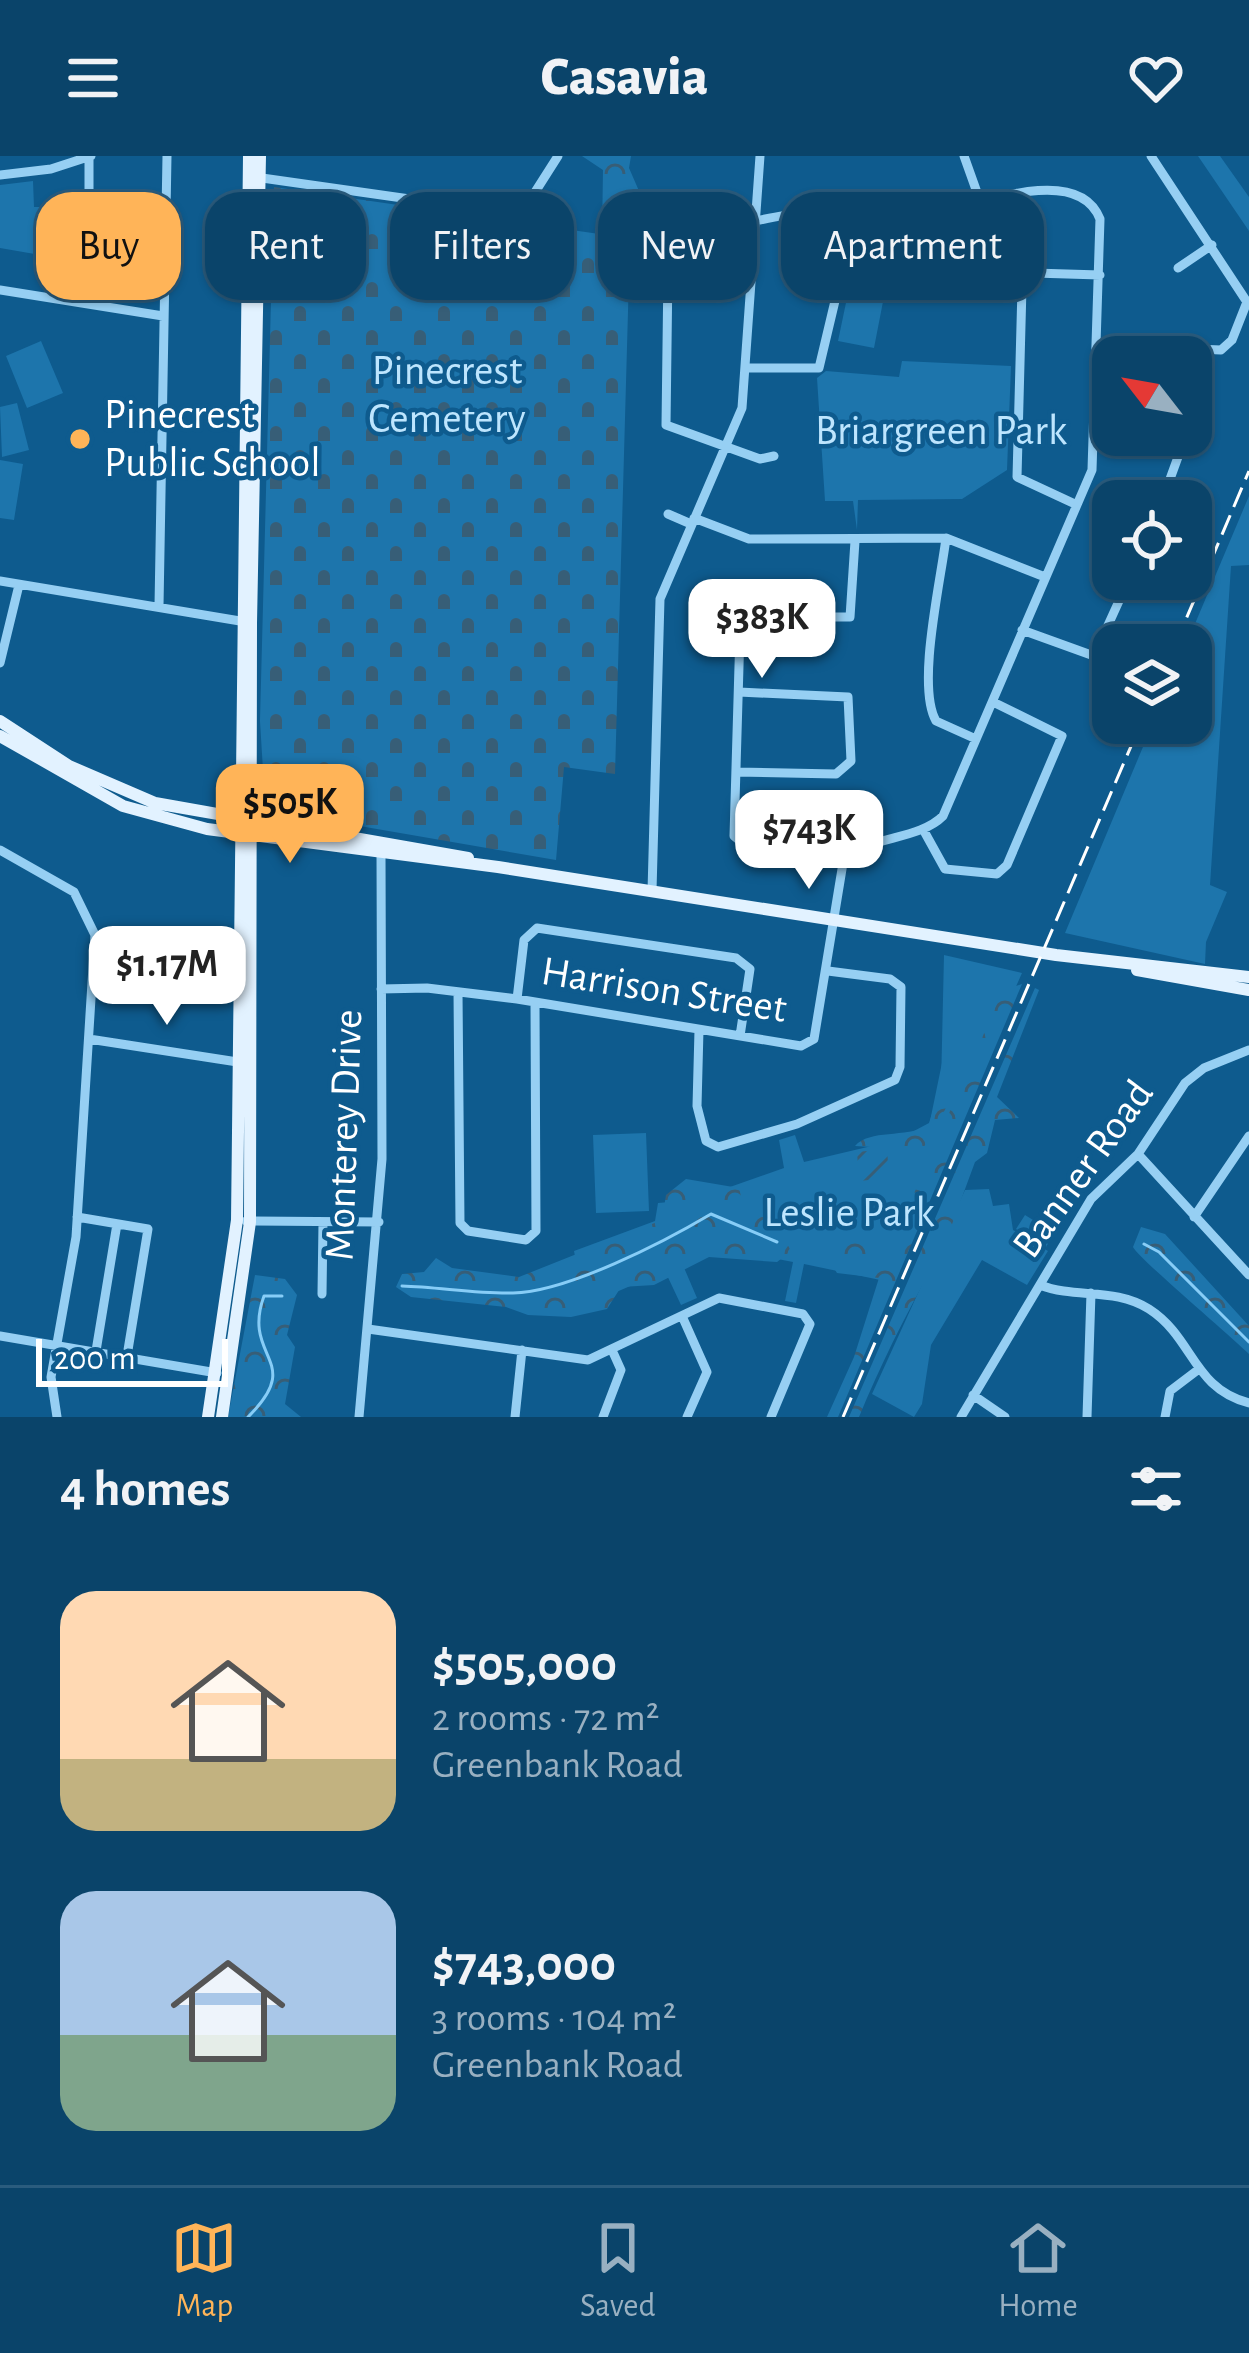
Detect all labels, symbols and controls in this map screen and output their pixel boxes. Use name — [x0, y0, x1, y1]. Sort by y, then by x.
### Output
icon: menu — [60, 45, 126, 111]
icon: heart — [1123, 45, 1189, 111]
text: Casavia — [541, 51, 708, 105]
chip: Buy — [36, 192, 181, 300]
chip: Rent — [205, 192, 366, 300]
chip: Filters — [390, 192, 574, 300]
chip: New — [598, 192, 757, 300]
chip: Apartment — [781, 192, 1044, 300]
north arrow — [1092, 336, 1212, 456]
map controls — [1092, 336, 1212, 744]
park label: Pinecrest Cemetery — [368, 350, 526, 440]
place label: Pinecrest Public School — [104, 394, 321, 484]
park label: Briargreen Park — [815, 410, 1067, 452]
marker: Pinecrest Public School — [67, 426, 93, 452]
button: locate — [1092, 480, 1212, 600]
pin: $383K — [678, 579, 846, 681]
text: $383K — [715, 598, 809, 637]
button: layers — [1092, 624, 1212, 744]
pin: $505K — [206, 764, 374, 866]
text: $505K — [243, 783, 337, 822]
pin: $743K — [725, 790, 893, 892]
text: $743K — [762, 809, 856, 848]
pin: $1.17M — [69, 926, 265, 1028]
text: $1.17M — [116, 945, 218, 984]
street label: Harrison Street — [539, 950, 789, 1030]
street label: Monterey Drive — [319, 1009, 369, 1261]
street label: Banner Road — [1005, 1073, 1161, 1265]
park label: Leslie Park — [763, 1192, 935, 1234]
scale bar — [36, 1333, 228, 1386]
text: 200 m — [54, 1343, 136, 1376]
icon: filters — [1123, 1456, 1189, 1522]
text: 4 homes — [60, 1464, 230, 1515]
icon: home — [156, 1639, 300, 1783]
text: $505,000 — [432, 1639, 617, 1690]
text: 2 rooms · 72 m² — [432, 1699, 659, 1738]
text: Greenbank Road — [432, 1746, 683, 1785]
icon: home — [156, 1939, 300, 2083]
text: $743,000 — [432, 1939, 616, 1990]
text: 3 rooms · 104 m² — [432, 1999, 676, 2038]
text: Greenbank Road — [432, 2046, 683, 2085]
tab: Map — [171, 2215, 237, 2327]
tab: Saved — [580, 2215, 656, 2327]
tab: Home — [998, 2215, 1078, 2327]

